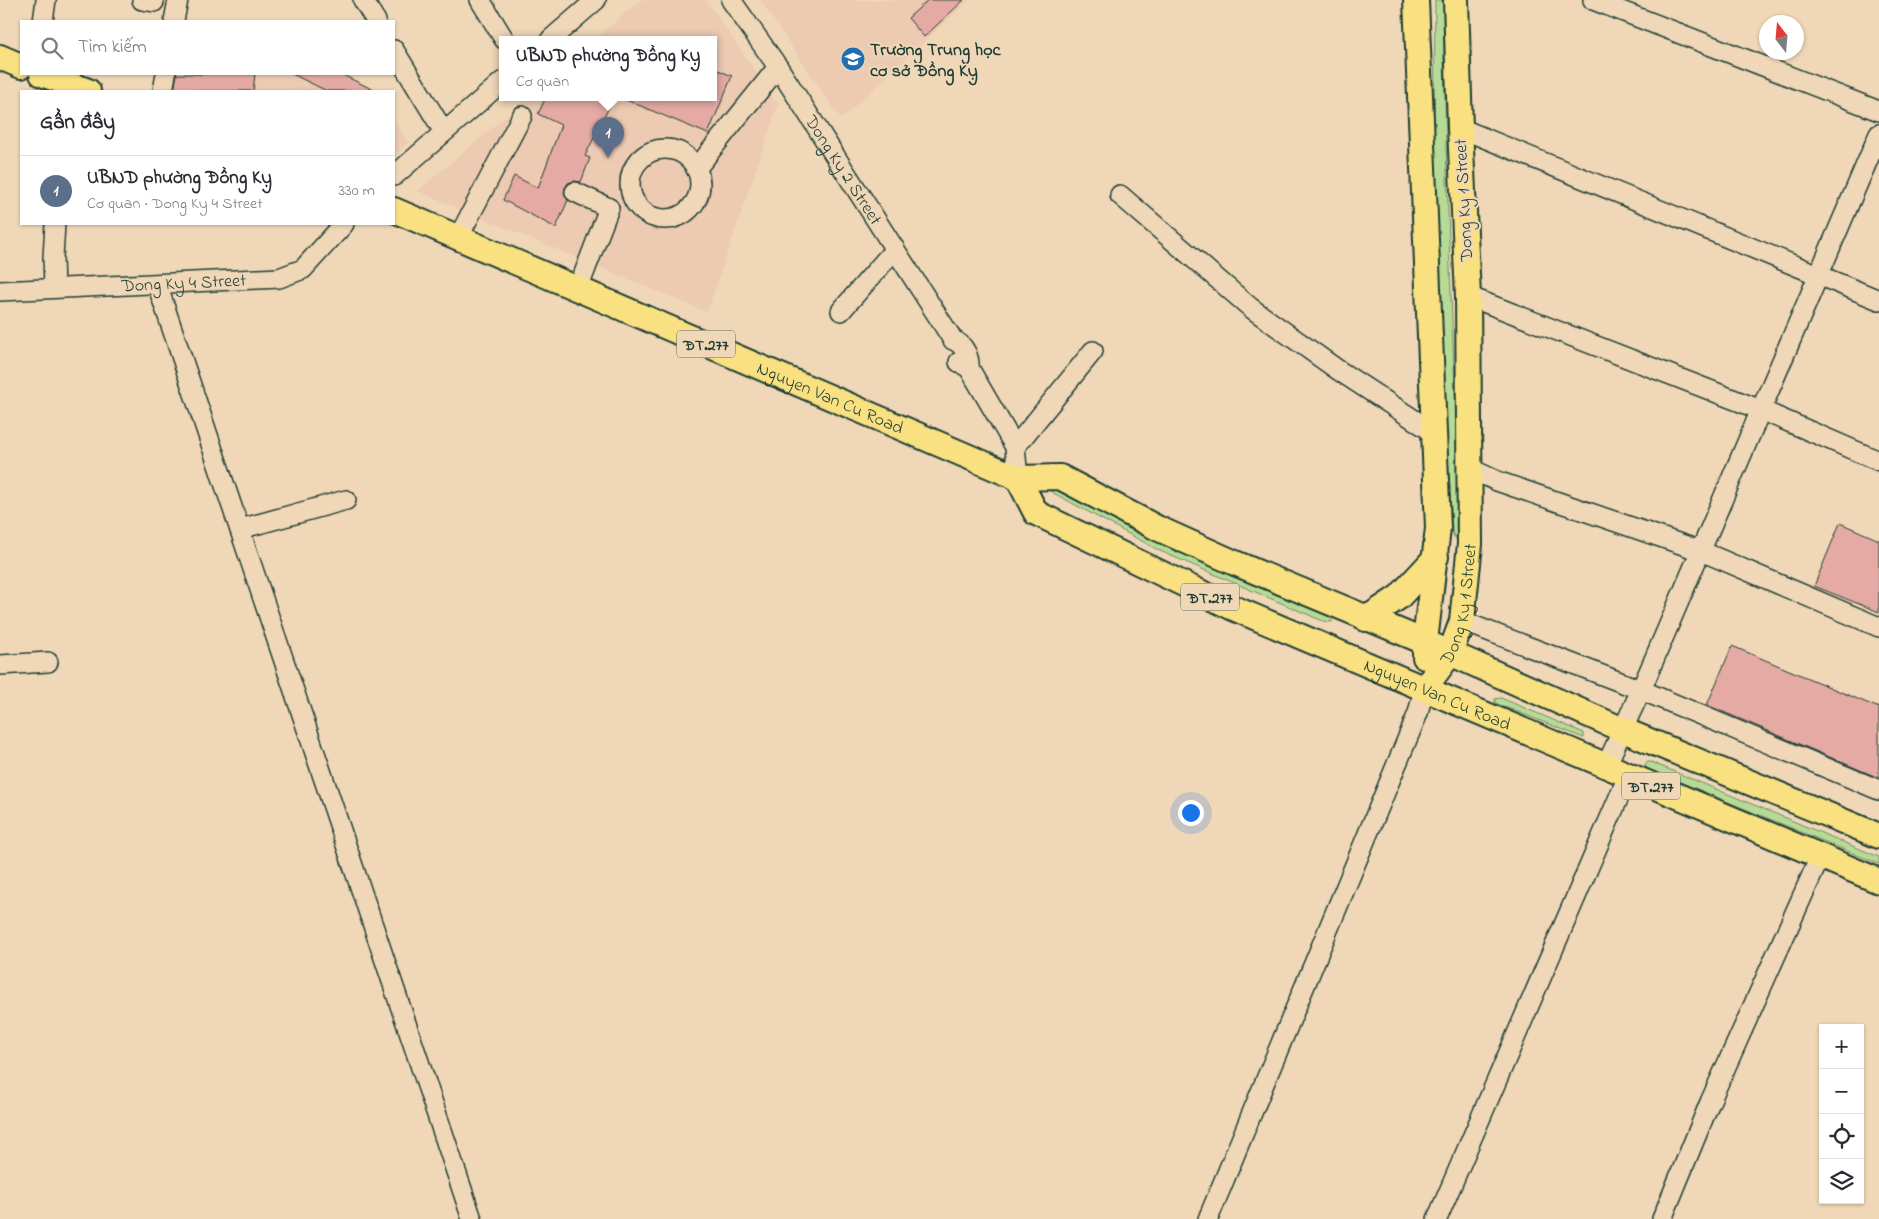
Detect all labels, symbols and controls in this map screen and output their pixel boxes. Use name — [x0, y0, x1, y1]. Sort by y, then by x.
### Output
north arrow — [1759, 15, 1804, 60]
search box — [20, 20, 395, 75]
icon: search — [38, 34, 66, 62]
text: Tìm kiếm — [78, 34, 147, 61]
popup — [499, 36, 717, 101]
place label: Trường Trung học cơ sở Đồng Kỵ — [870, 38, 1001, 86]
text: UBND phường Đồng Kỵ — [516, 43, 700, 70]
school or university icon: Trường Trung học cơ sở Đồng Kỵ — [840, 46, 866, 72]
text: Cơ quan — [516, 70, 569, 94]
text: Gần đây — [40, 108, 115, 138]
street label: Dong Ky 2 Street — [797, 110, 887, 231]
pin: 1 — [592, 117, 624, 158]
street label: Dong Ky 1 Street — [1449, 138, 1482, 263]
text: UBND phường Đồng Kỵ — [87, 165, 272, 192]
text: 1 — [53, 179, 59, 203]
text: 330 m — [338, 179, 375, 203]
text: Cơ quan · Dong Ky 4 Street — [87, 192, 263, 216]
street label: Dong Ky 4 Street — [120, 269, 247, 300]
road number: ĐT.277 — [677, 330, 735, 358]
street label: Nguyen Van Cu Road — [752, 356, 907, 442]
street label: Dong Ky 1 Street — [1435, 542, 1485, 672]
road number: ĐT.277 — [1181, 584, 1239, 610]
street label: Nguyen Van Cu Road — [1359, 654, 1514, 739]
road number: ĐT.277 — [1622, 772, 1680, 799]
your location — [1178, 800, 1204, 826]
map controls — [1819, 1024, 1864, 1204]
button: + — [1819, 1024, 1864, 1069]
button: − — [1819, 1069, 1864, 1114]
button: locate — [1819, 1114, 1864, 1159]
button: layers — [1819, 1159, 1864, 1204]

